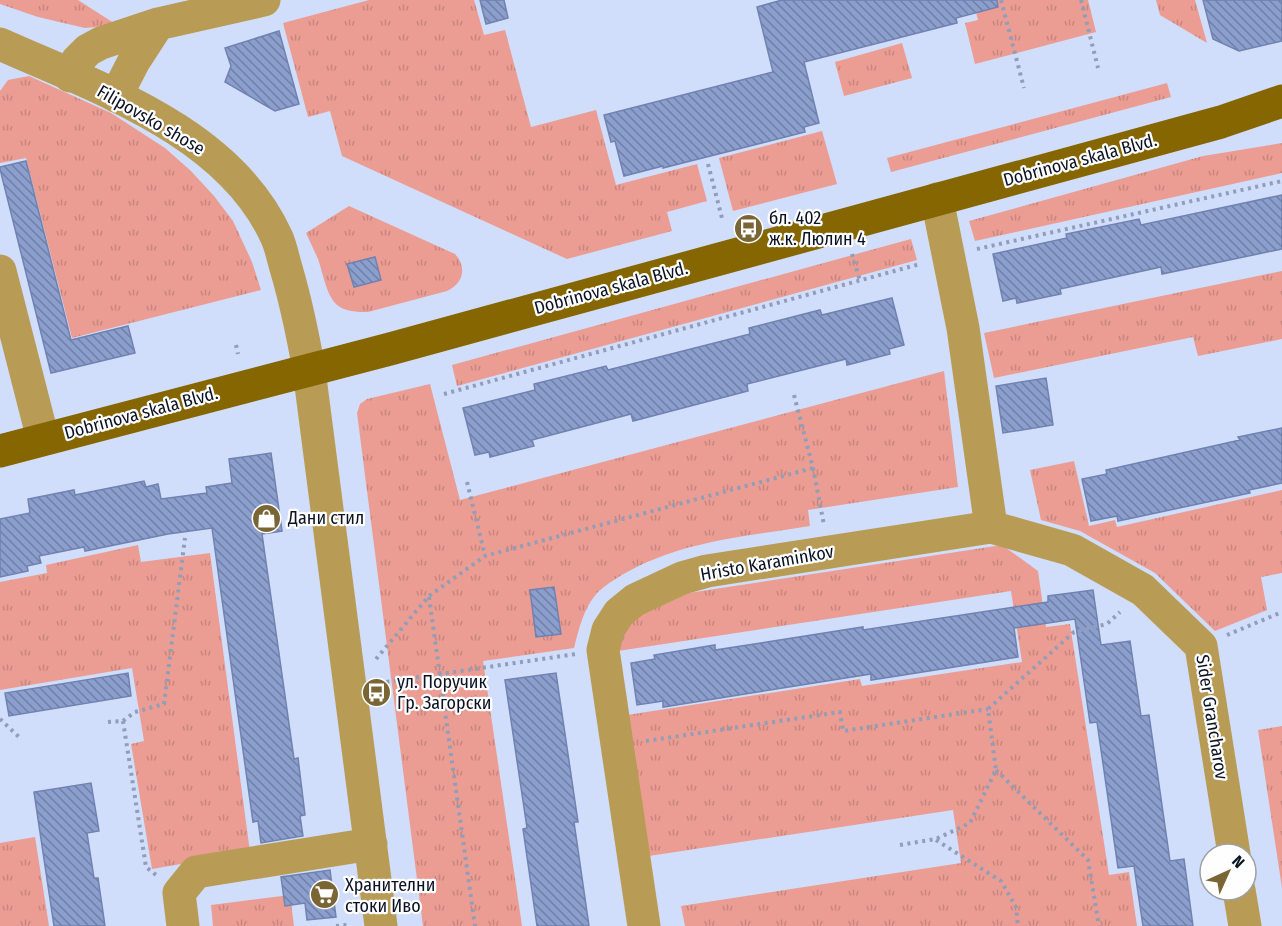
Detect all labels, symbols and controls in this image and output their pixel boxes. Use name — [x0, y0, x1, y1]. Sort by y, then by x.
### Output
street label: Filipovsko shose — [93, 80, 209, 160]
street label: Dobrinova skala Blvd. — [1001, 129, 1159, 191]
place label: бл. 402 ж.к. Люлин 4 — [769, 207, 866, 250]
bus stop icon: бл. 402 ж.к. Люлин 4 — [732, 212, 764, 244]
street label: Dobrinova skala Blvd. — [532, 257, 690, 319]
street label: Dobrinova skala Blvd. — [62, 382, 220, 444]
shop icon: Дани стил — [251, 502, 283, 534]
place label: Дани стил — [287, 507, 364, 529]
street label: Hristo Karaminkov — [699, 540, 835, 586]
street label: Sider Grancharov — [1191, 653, 1233, 781]
place label: ул. Поручик Гр. Загорски — [397, 671, 491, 714]
bus stop icon: ул. Поручик Гр. Загорски — [360, 676, 392, 708]
north arrow — [1198, 842, 1258, 902]
text: N — [1228, 852, 1248, 872]
place label: Хранителни стоки Иво — [345, 874, 435, 917]
supermarket icon: Хранителни стоки Иво — [308, 879, 340, 911]

